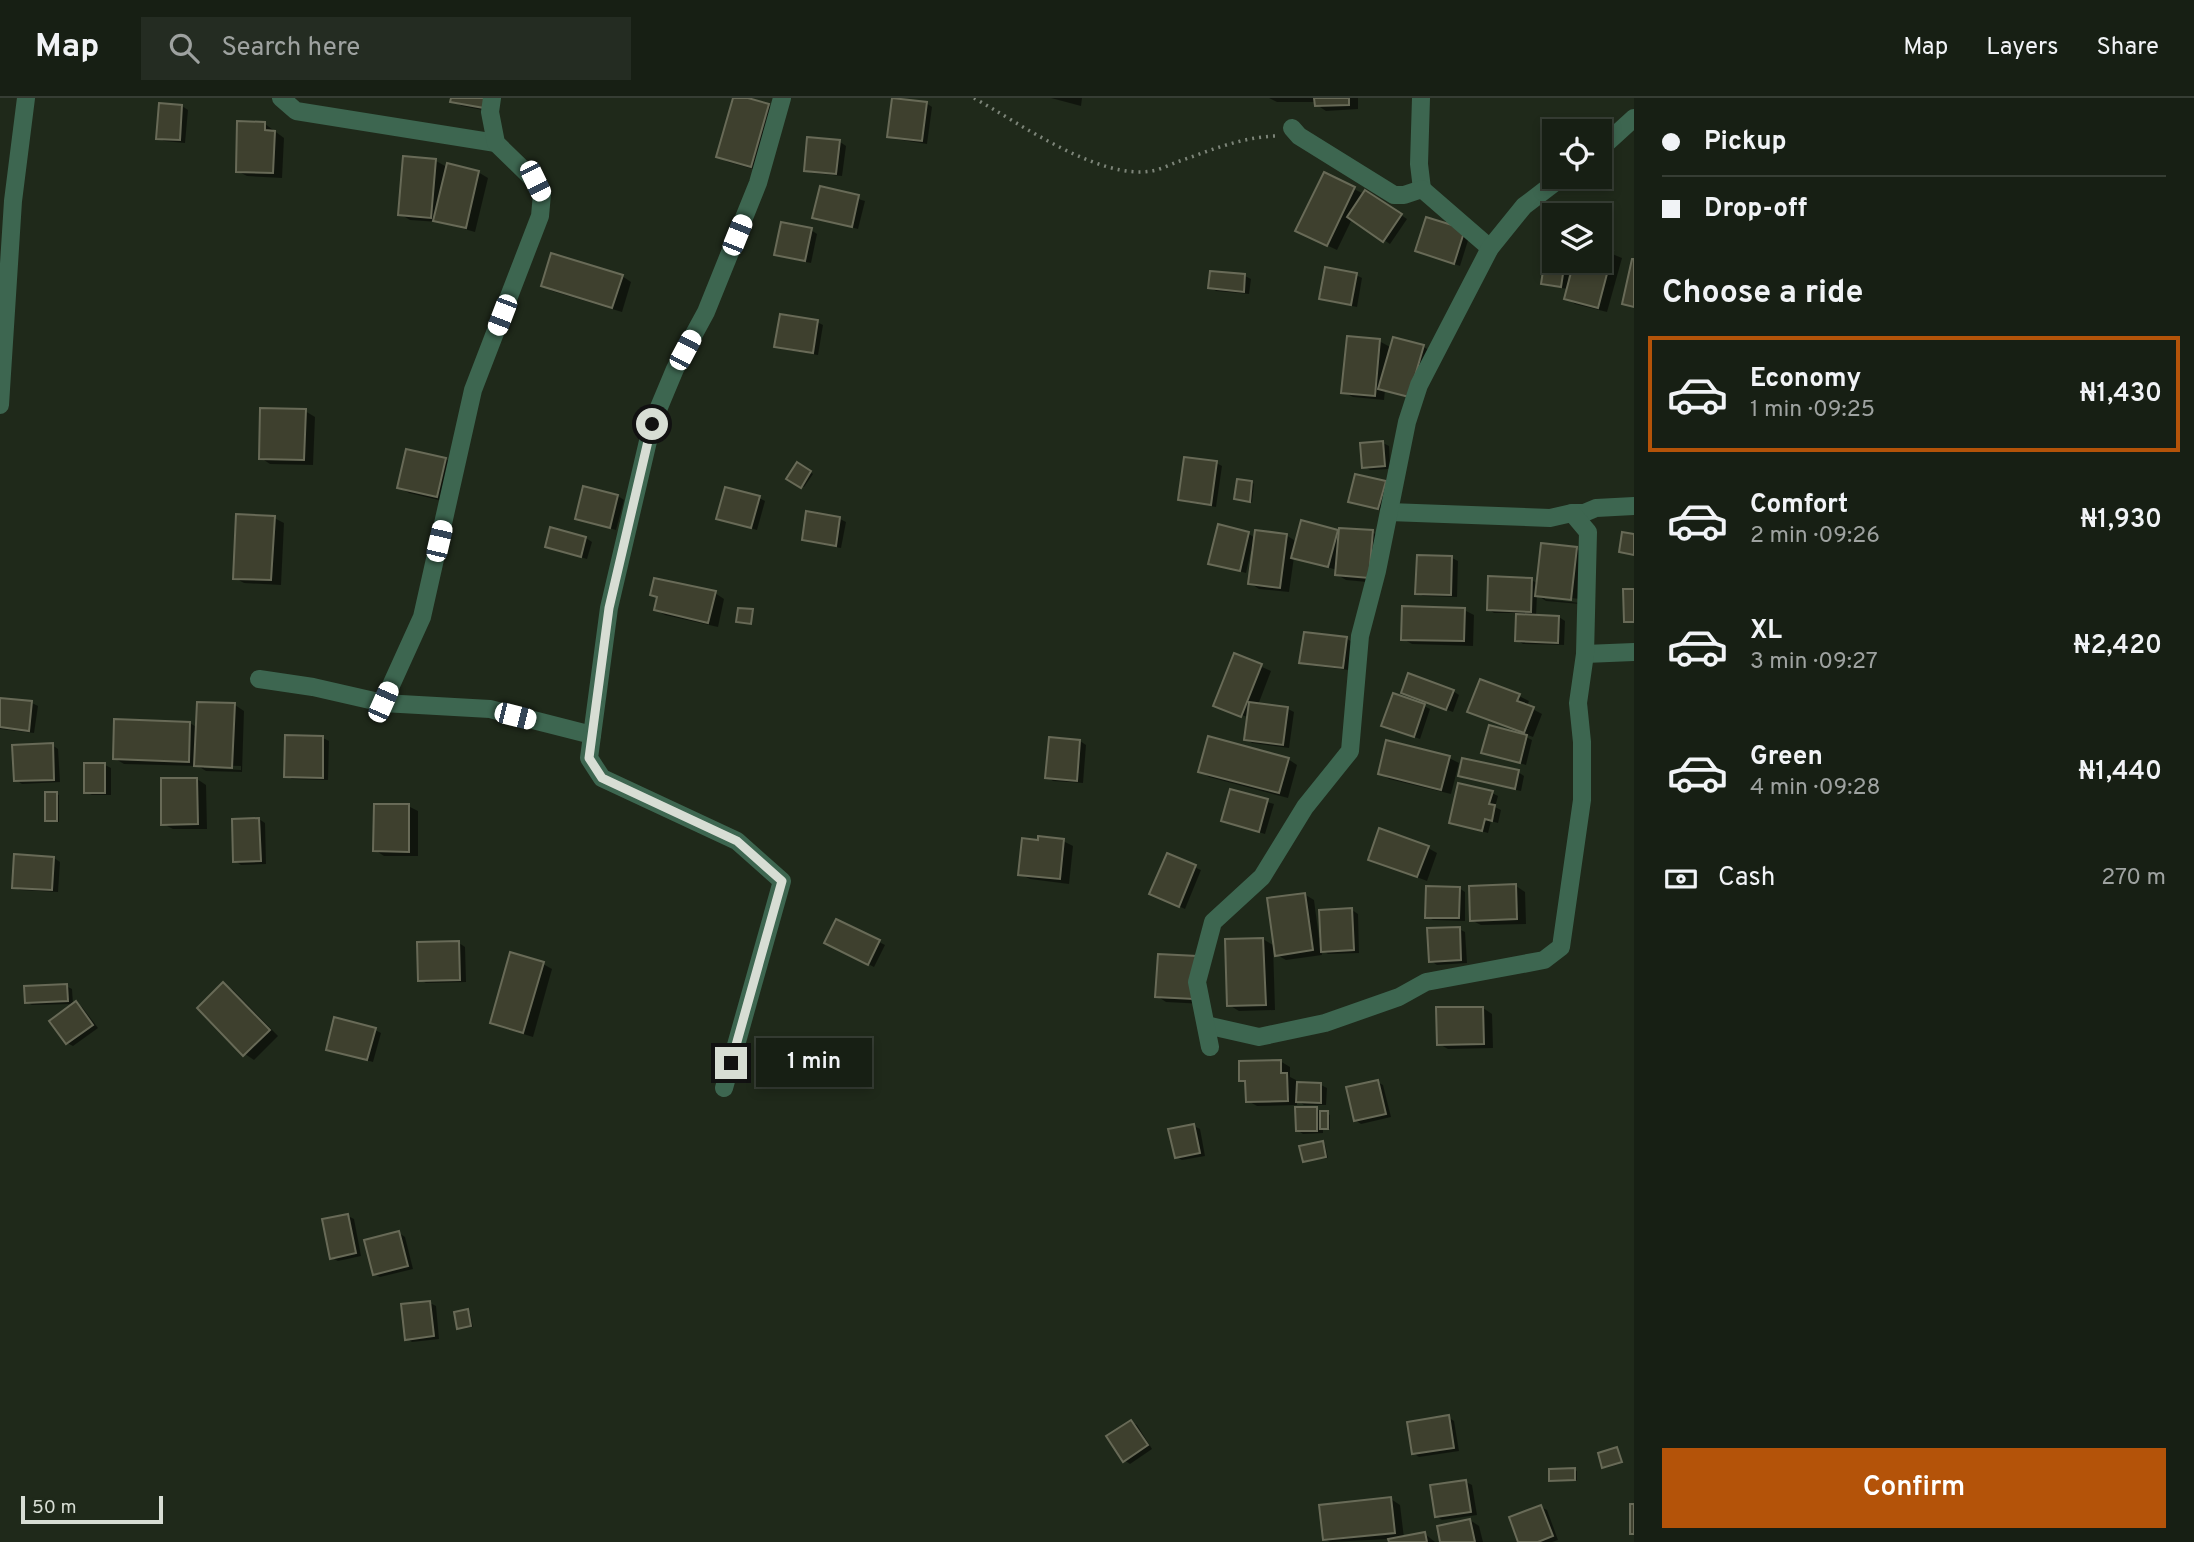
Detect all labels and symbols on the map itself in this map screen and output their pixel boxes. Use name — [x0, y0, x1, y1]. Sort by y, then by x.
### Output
car — [517, 158, 554, 204]
car — [720, 212, 755, 258]
car — [485, 292, 520, 338]
car — [666, 327, 705, 373]
route start — [636, 408, 668, 440]
car — [425, 518, 454, 564]
car — [365, 679, 402, 725]
car — [493, 701, 538, 731]
callout: 1 min — [756, 1038, 871, 1088]
route end — [715, 1047, 747, 1079]
scale bar — [21, 1493, 163, 1525]

